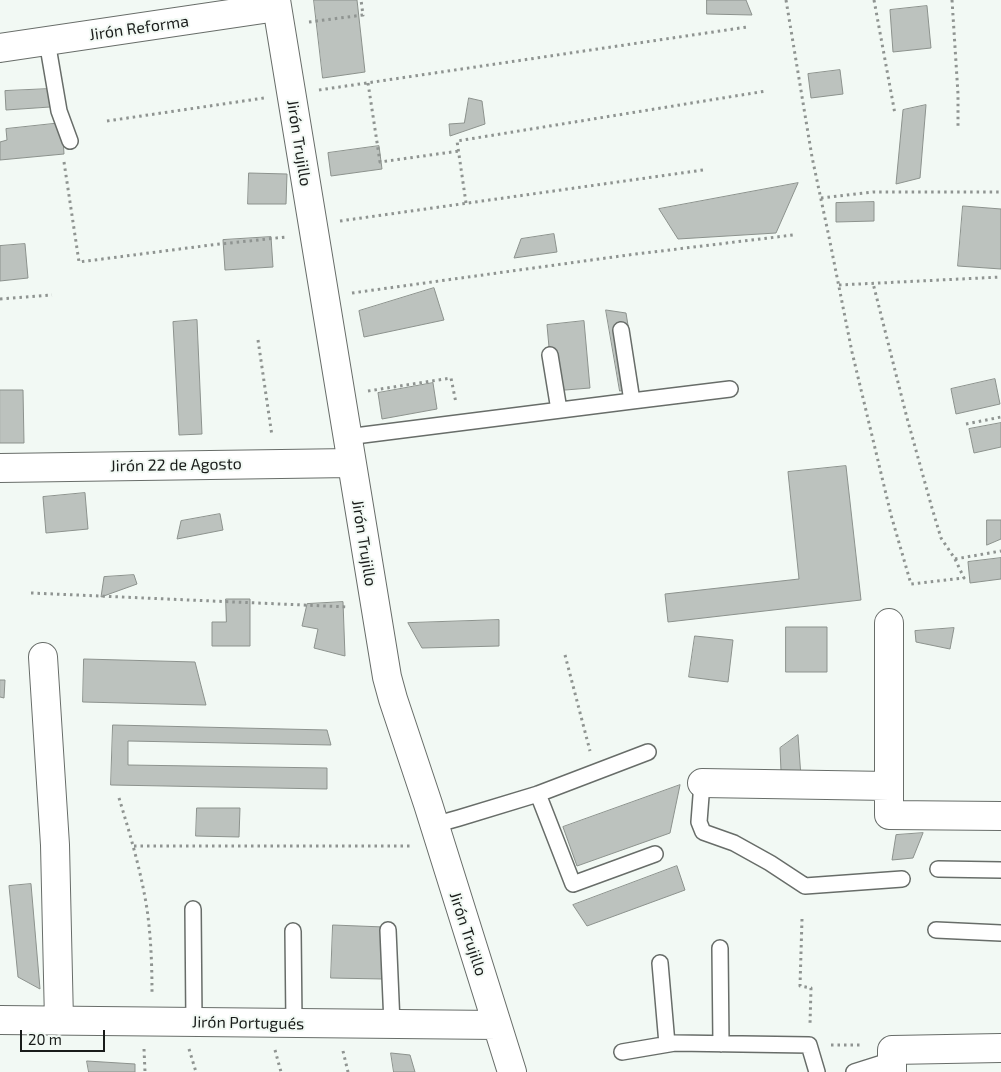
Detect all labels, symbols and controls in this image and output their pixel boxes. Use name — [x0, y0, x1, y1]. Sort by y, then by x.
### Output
street label: Jirón Reforma — [88, 12, 190, 44]
street label: Jirón Trujillo — [283, 98, 315, 188]
street label: Jirón 22 de Agosto — [110, 454, 242, 476]
street label: Jirón Trujillo — [348, 498, 380, 588]
street label: Jirón Trujillo — [445, 889, 491, 979]
street label: Jirón Portugués — [192, 1012, 304, 1034]
scale bar — [22, 1020, 108, 1052]
text: 20 m — [28, 1030, 62, 1048]

